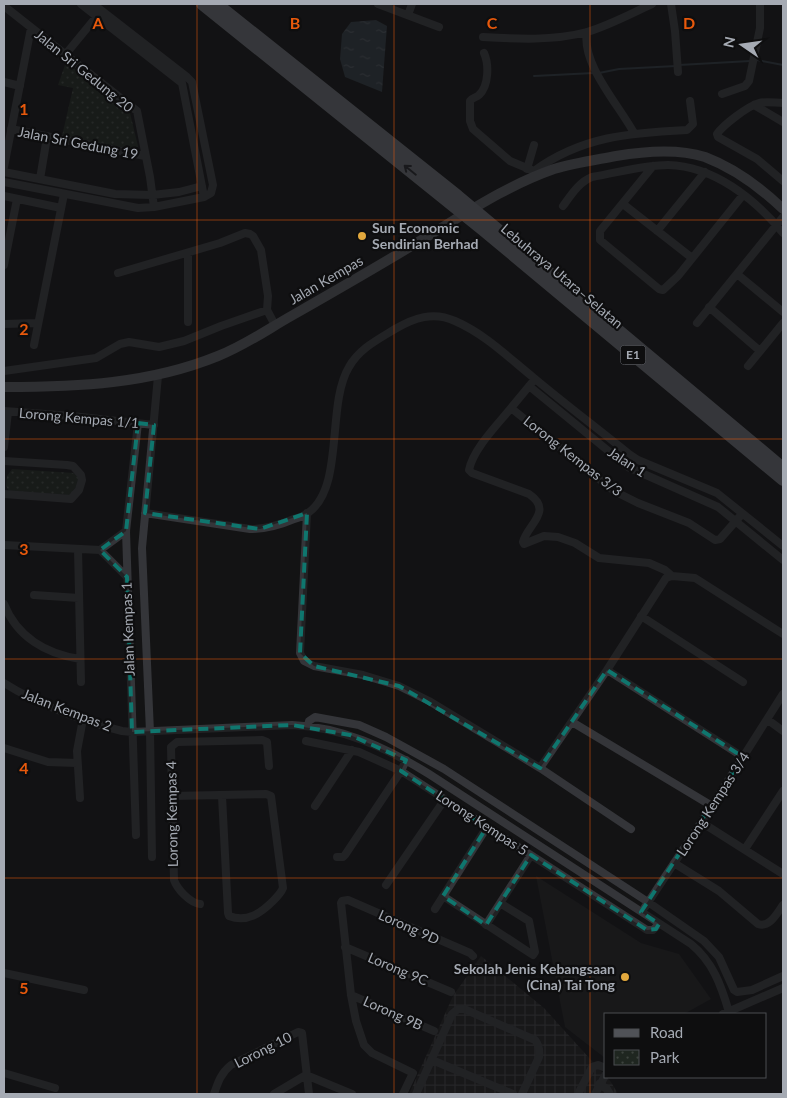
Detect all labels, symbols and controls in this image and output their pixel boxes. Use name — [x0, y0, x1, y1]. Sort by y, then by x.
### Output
text: A — [91, 13, 104, 32]
text: B — [290, 13, 300, 32]
text: C — [487, 13, 498, 32]
text: D — [683, 13, 695, 32]
north arrow — [717, 20, 767, 70]
street label: Jalan Sri Gedung 20 — [32, 26, 137, 116]
text: N — [719, 35, 738, 49]
text: 1 — [19, 99, 29, 118]
street label: Jalan Sri Gedung 19 — [17, 123, 140, 162]
one-way arrow — [403, 165, 416, 176]
place label: Sun Economic Sendirian Berhad — [372, 219, 479, 252]
street label: Lebuhraya Utara–Selatan — [498, 220, 627, 332]
marker: Sun Economic Sendirian Berhad — [356, 230, 368, 242]
street label: Jalan Kempas — [286, 252, 366, 308]
text: 2 — [19, 319, 29, 338]
road number: E1 — [620, 346, 646, 364]
street label: Lorong Kempas 1/1 — [18, 404, 140, 431]
street label: Lorong Kempas 3/3 — [521, 412, 626, 499]
street label: Jalan 1 — [605, 443, 650, 480]
text: 3 — [19, 539, 29, 558]
street label: Jalan Kempas 1 — [117, 582, 138, 677]
street label: Jalan Kempas 2 — [20, 685, 114, 734]
street label: Lorong Kempas 3/4 — [673, 748, 753, 859]
text: 4 — [19, 758, 29, 777]
street label: Lorong Kempas 4 — [162, 761, 181, 867]
street label: Lorong Kempas 5 — [433, 787, 531, 859]
street label: Lorong 9D — [376, 906, 442, 947]
street label: Lorong 9C — [366, 948, 431, 989]
place label: Sekolah Jenis Kebangsaan (Cina) Tai Tong — [454, 960, 616, 993]
marker: Sekolah Jenis Kebangsaan (Cina) Tai Tong — [619, 971, 631, 983]
text: 5 — [19, 978, 29, 997]
street label: Lorong 9B — [361, 992, 426, 1033]
legend — [604, 1013, 767, 1078]
text: Road — [650, 1023, 683, 1041]
street label: Lorong 10 — [231, 1028, 294, 1071]
text: Park — [650, 1048, 680, 1066]

